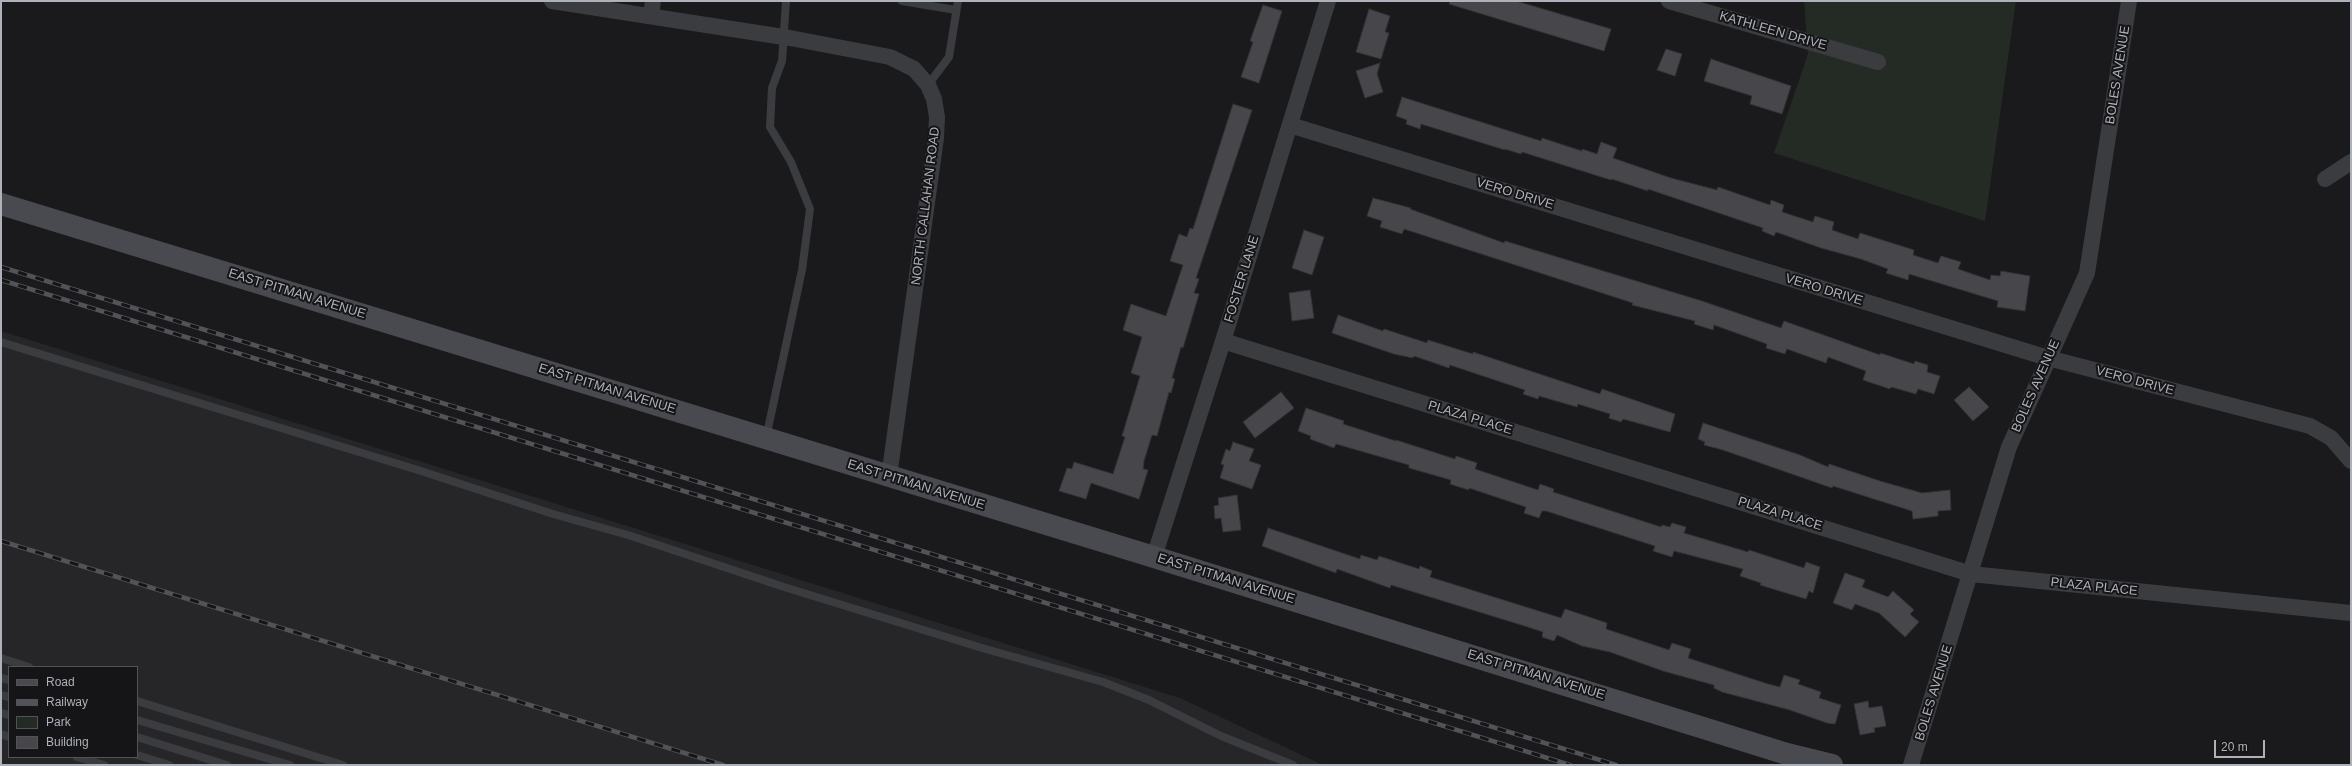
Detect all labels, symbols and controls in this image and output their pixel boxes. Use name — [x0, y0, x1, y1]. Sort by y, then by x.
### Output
street label: KATHLEEN DRIVE — [1717, 8, 1829, 54]
street label: BOLES AVENUE — [2103, 25, 2133, 125]
street label: NORTH CALLAHAN ROAD — [909, 126, 943, 286]
street label: VERO DRIVE — [1474, 175, 1556, 213]
street label: FOSTER LANE — [1221, 234, 1263, 324]
street label: EAST PITMAN AVENUE — [226, 266, 368, 322]
street label: VERO DRIVE — [1783, 271, 1865, 309]
street label: BOLES AVENUE — [2009, 337, 2063, 435]
street label: EAST PITMAN AVENUE — [536, 361, 678, 417]
street label: VERO DRIVE — [2094, 363, 2176, 399]
street label: PLAZA PLACE — [1426, 398, 1514, 438]
street label: EAST PITMAN AVENUE — [845, 457, 987, 513]
street label: PLAZA PLACE — [1736, 494, 1824, 534]
street label: EAST PITMAN AVENUE — [1155, 551, 1297, 607]
street label: PLAZA PLACE — [2050, 575, 2138, 599]
street label: BOLES AVENUE — [1912, 643, 1956, 743]
street label: EAST PITMAN AVENUE — [1465, 647, 1607, 703]
legend — [8, 666, 138, 758]
text: Road — [46, 675, 75, 689]
text: Railway — [46, 695, 88, 709]
text: Park — [46, 715, 71, 729]
scale bar — [2216, 732, 2267, 758]
text: Building — [46, 735, 89, 749]
text: 20 m — [2221, 740, 2248, 754]

